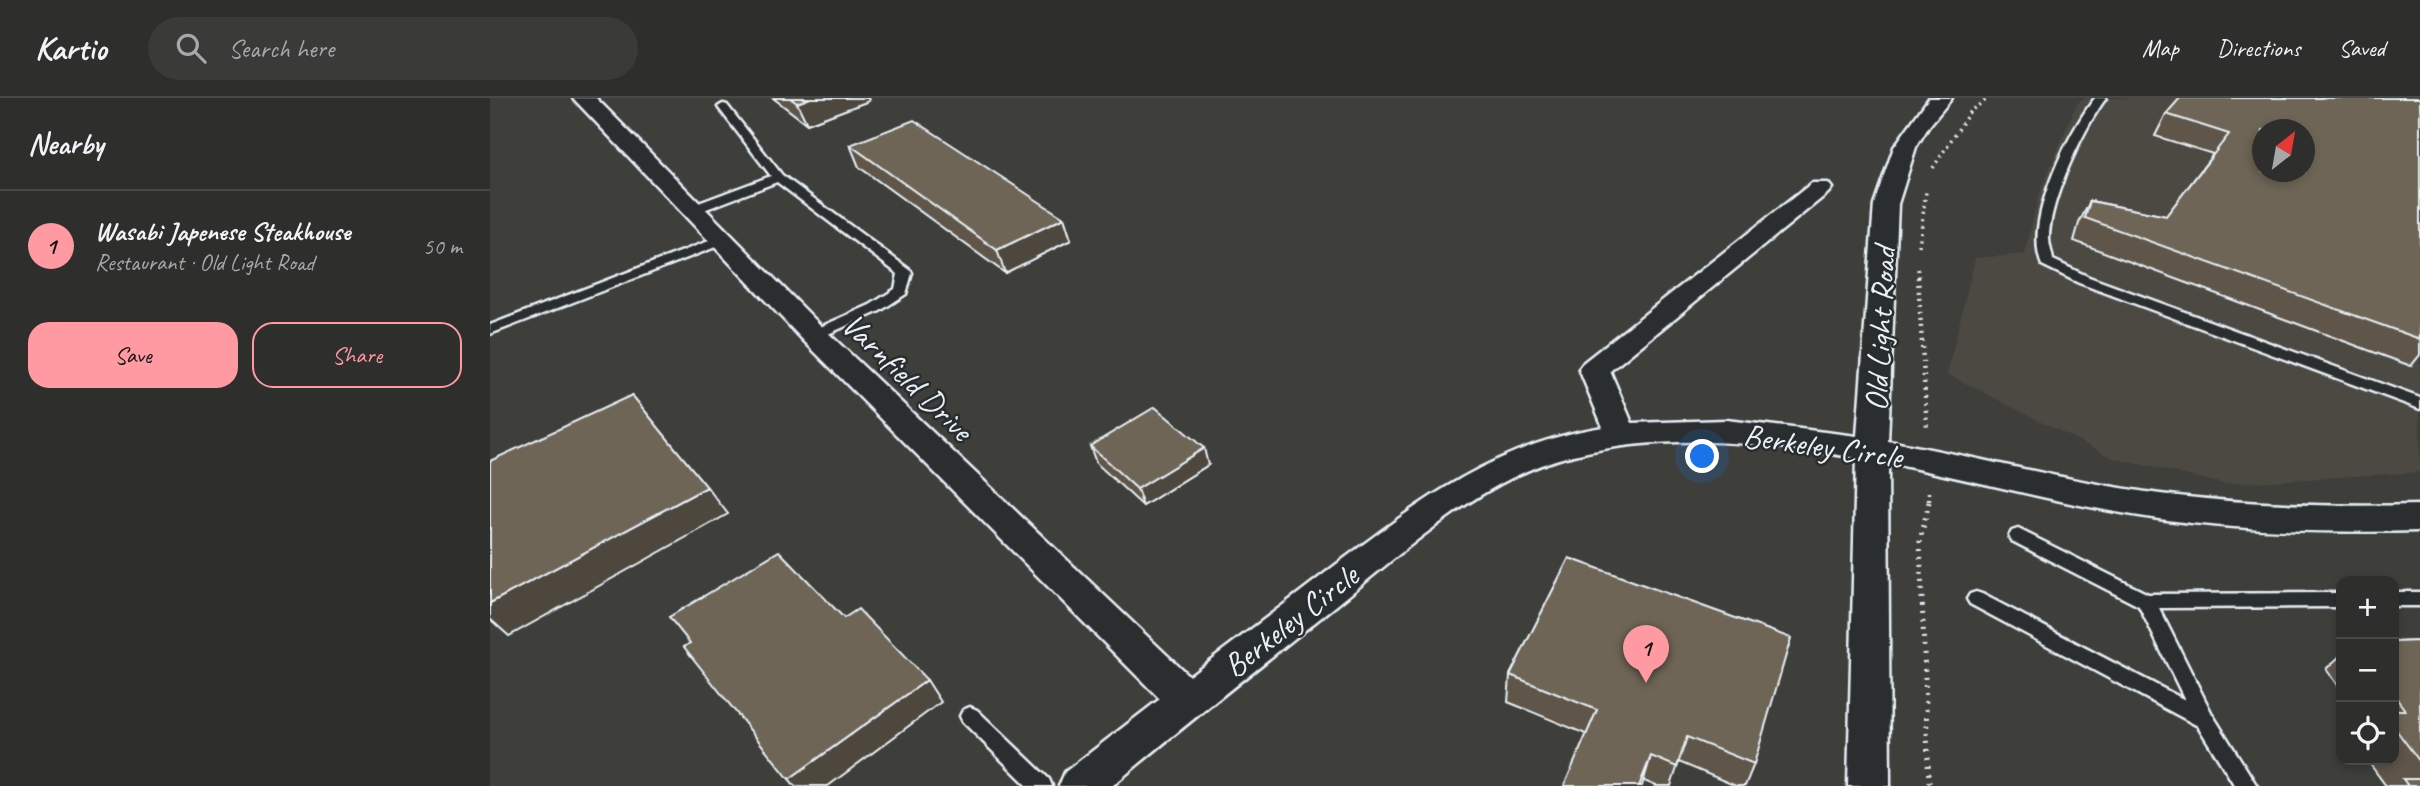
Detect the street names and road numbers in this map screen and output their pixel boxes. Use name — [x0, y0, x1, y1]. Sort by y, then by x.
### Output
street label: Old Light Road — [1855, 241, 1906, 412]
street label: Varnfield Drive — [833, 304, 984, 451]
street label: Berkeley Circle — [1741, 414, 1907, 478]
street label: Berkeley Circle — [1215, 553, 1368, 687]

